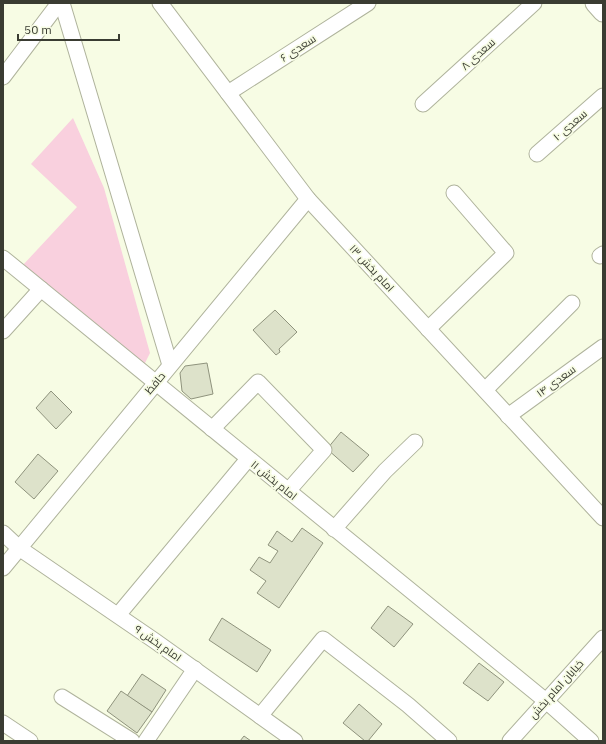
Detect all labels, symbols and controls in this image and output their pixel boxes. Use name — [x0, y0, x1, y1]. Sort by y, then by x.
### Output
scale bar — [18, 16, 119, 42]
text: 50 m — [24, 22, 52, 37]
street label: سعدی ۶ — [278, 31, 318, 65]
street label: سعدی ۸ — [458, 35, 498, 73]
street label: سعدی ۱۰ — [550, 106, 590, 144]
street label: امام بخش ۱۳ — [346, 241, 397, 295]
street label: سعدی ۱۴ — [534, 362, 578, 400]
street label: حافظ — [142, 369, 168, 397]
street label: امام بخش ۱۱ — [247, 457, 300, 504]
street label: امام بخش ۹ — [131, 622, 184, 665]
street label: خیابان امام بخش — [526, 657, 587, 722]

